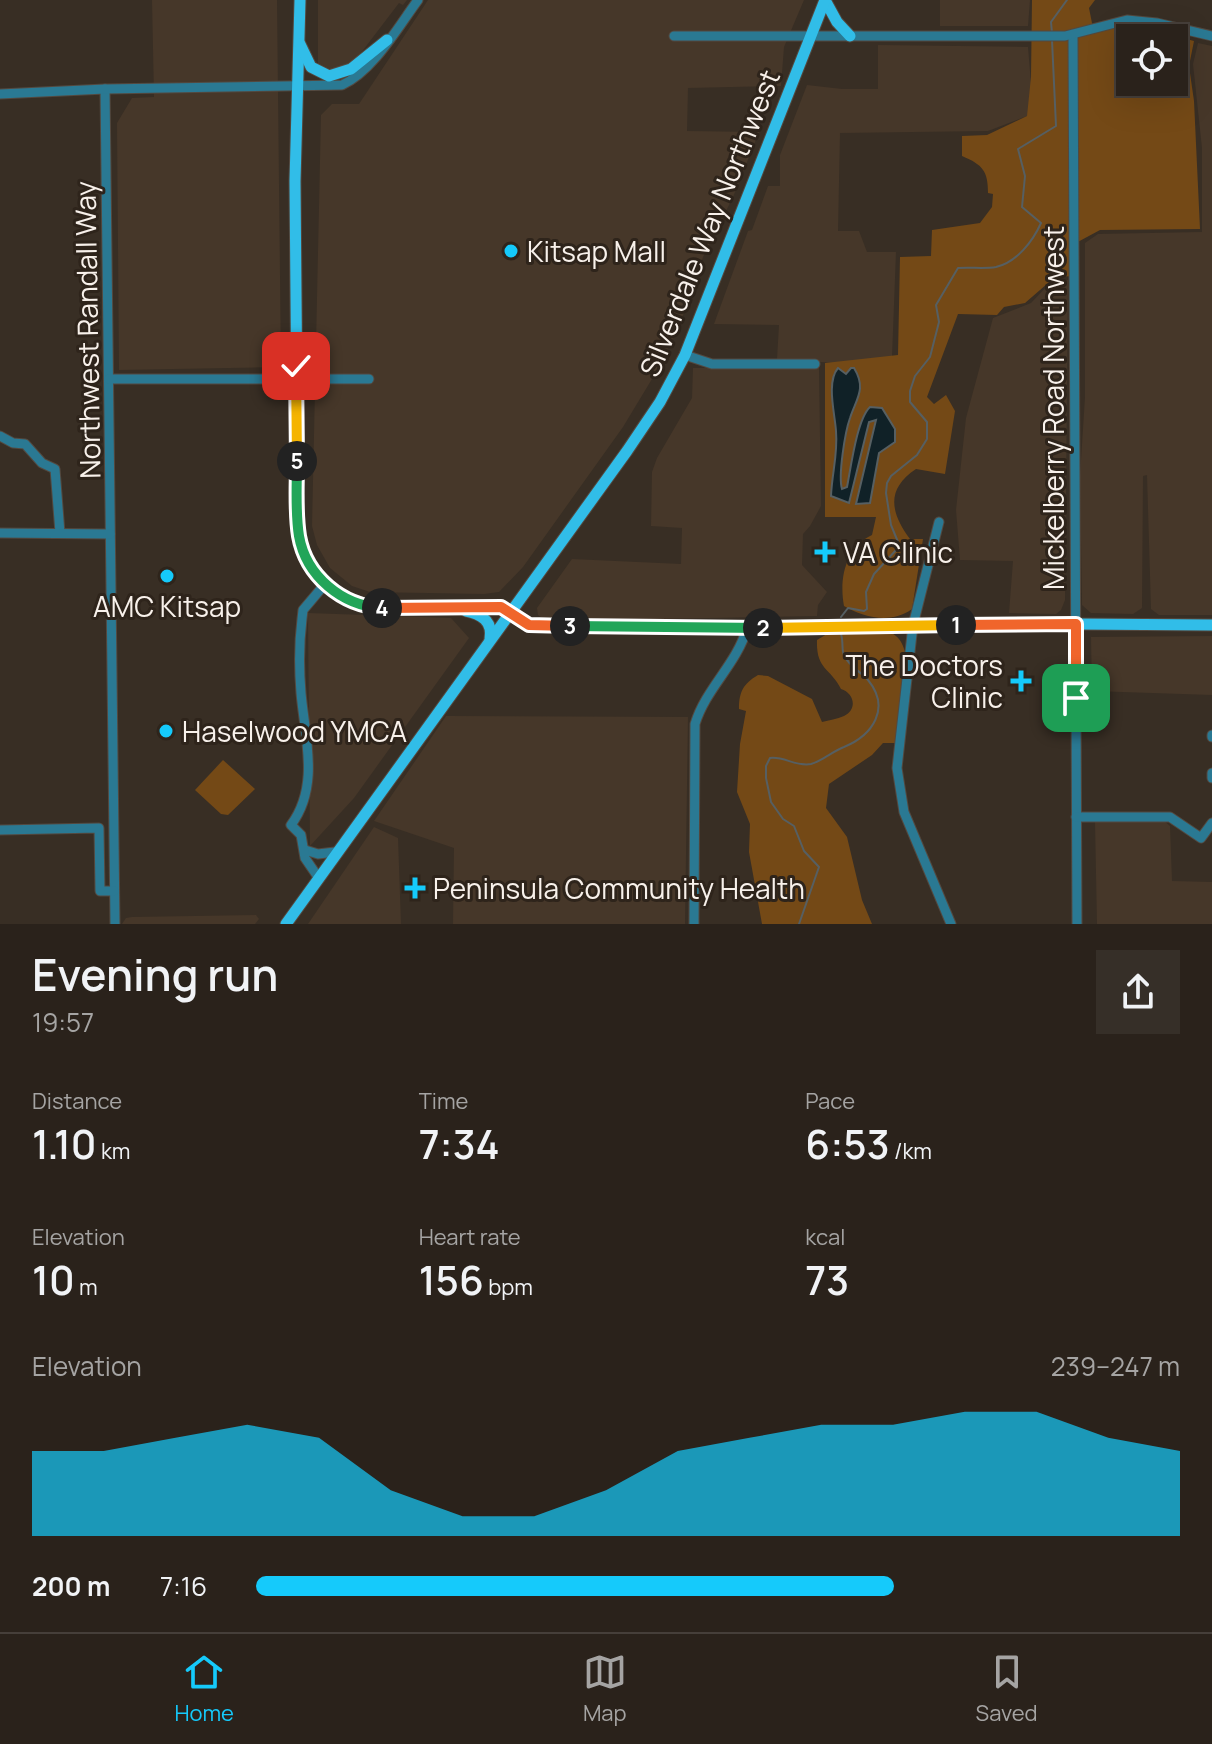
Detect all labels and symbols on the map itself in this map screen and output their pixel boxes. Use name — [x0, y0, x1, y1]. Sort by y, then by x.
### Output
street label: Silverdale Way Northwest — [630, 64, 788, 382]
street label: Northwest Randall Way — [65, 181, 109, 479]
street label: Mickelberry Road Northwest — [1034, 226, 1072, 590]
place label: Kitsap Mall — [527, 232, 666, 270]
marker: Kitsap Mall — [502, 242, 520, 260]
pin — [262, 332, 330, 400]
pin: 5 — [277, 441, 317, 481]
place label: VA Clinic — [843, 533, 953, 571]
marker: VA Clinic — [814, 541, 836, 563]
marker: AMC Kitsap — [158, 567, 176, 585]
place label: AMC Kitsap — [93, 587, 241, 625]
pin: 4 — [362, 588, 402, 628]
pin: 1 — [936, 605, 976, 645]
pin: 3 — [550, 606, 590, 646]
pin: 2 — [743, 608, 783, 648]
place label: The Doctors Clinic — [845, 646, 1003, 716]
pin — [1042, 664, 1110, 732]
marker: The Doctors Clinic — [1010, 670, 1032, 692]
place label: Haselwood YMCA — [182, 712, 407, 750]
marker: Haselwood YMCA — [157, 722, 175, 740]
place label: Peninsula Community Health — [433, 869, 805, 907]
marker: Peninsula Community Health — [404, 877, 426, 899]

